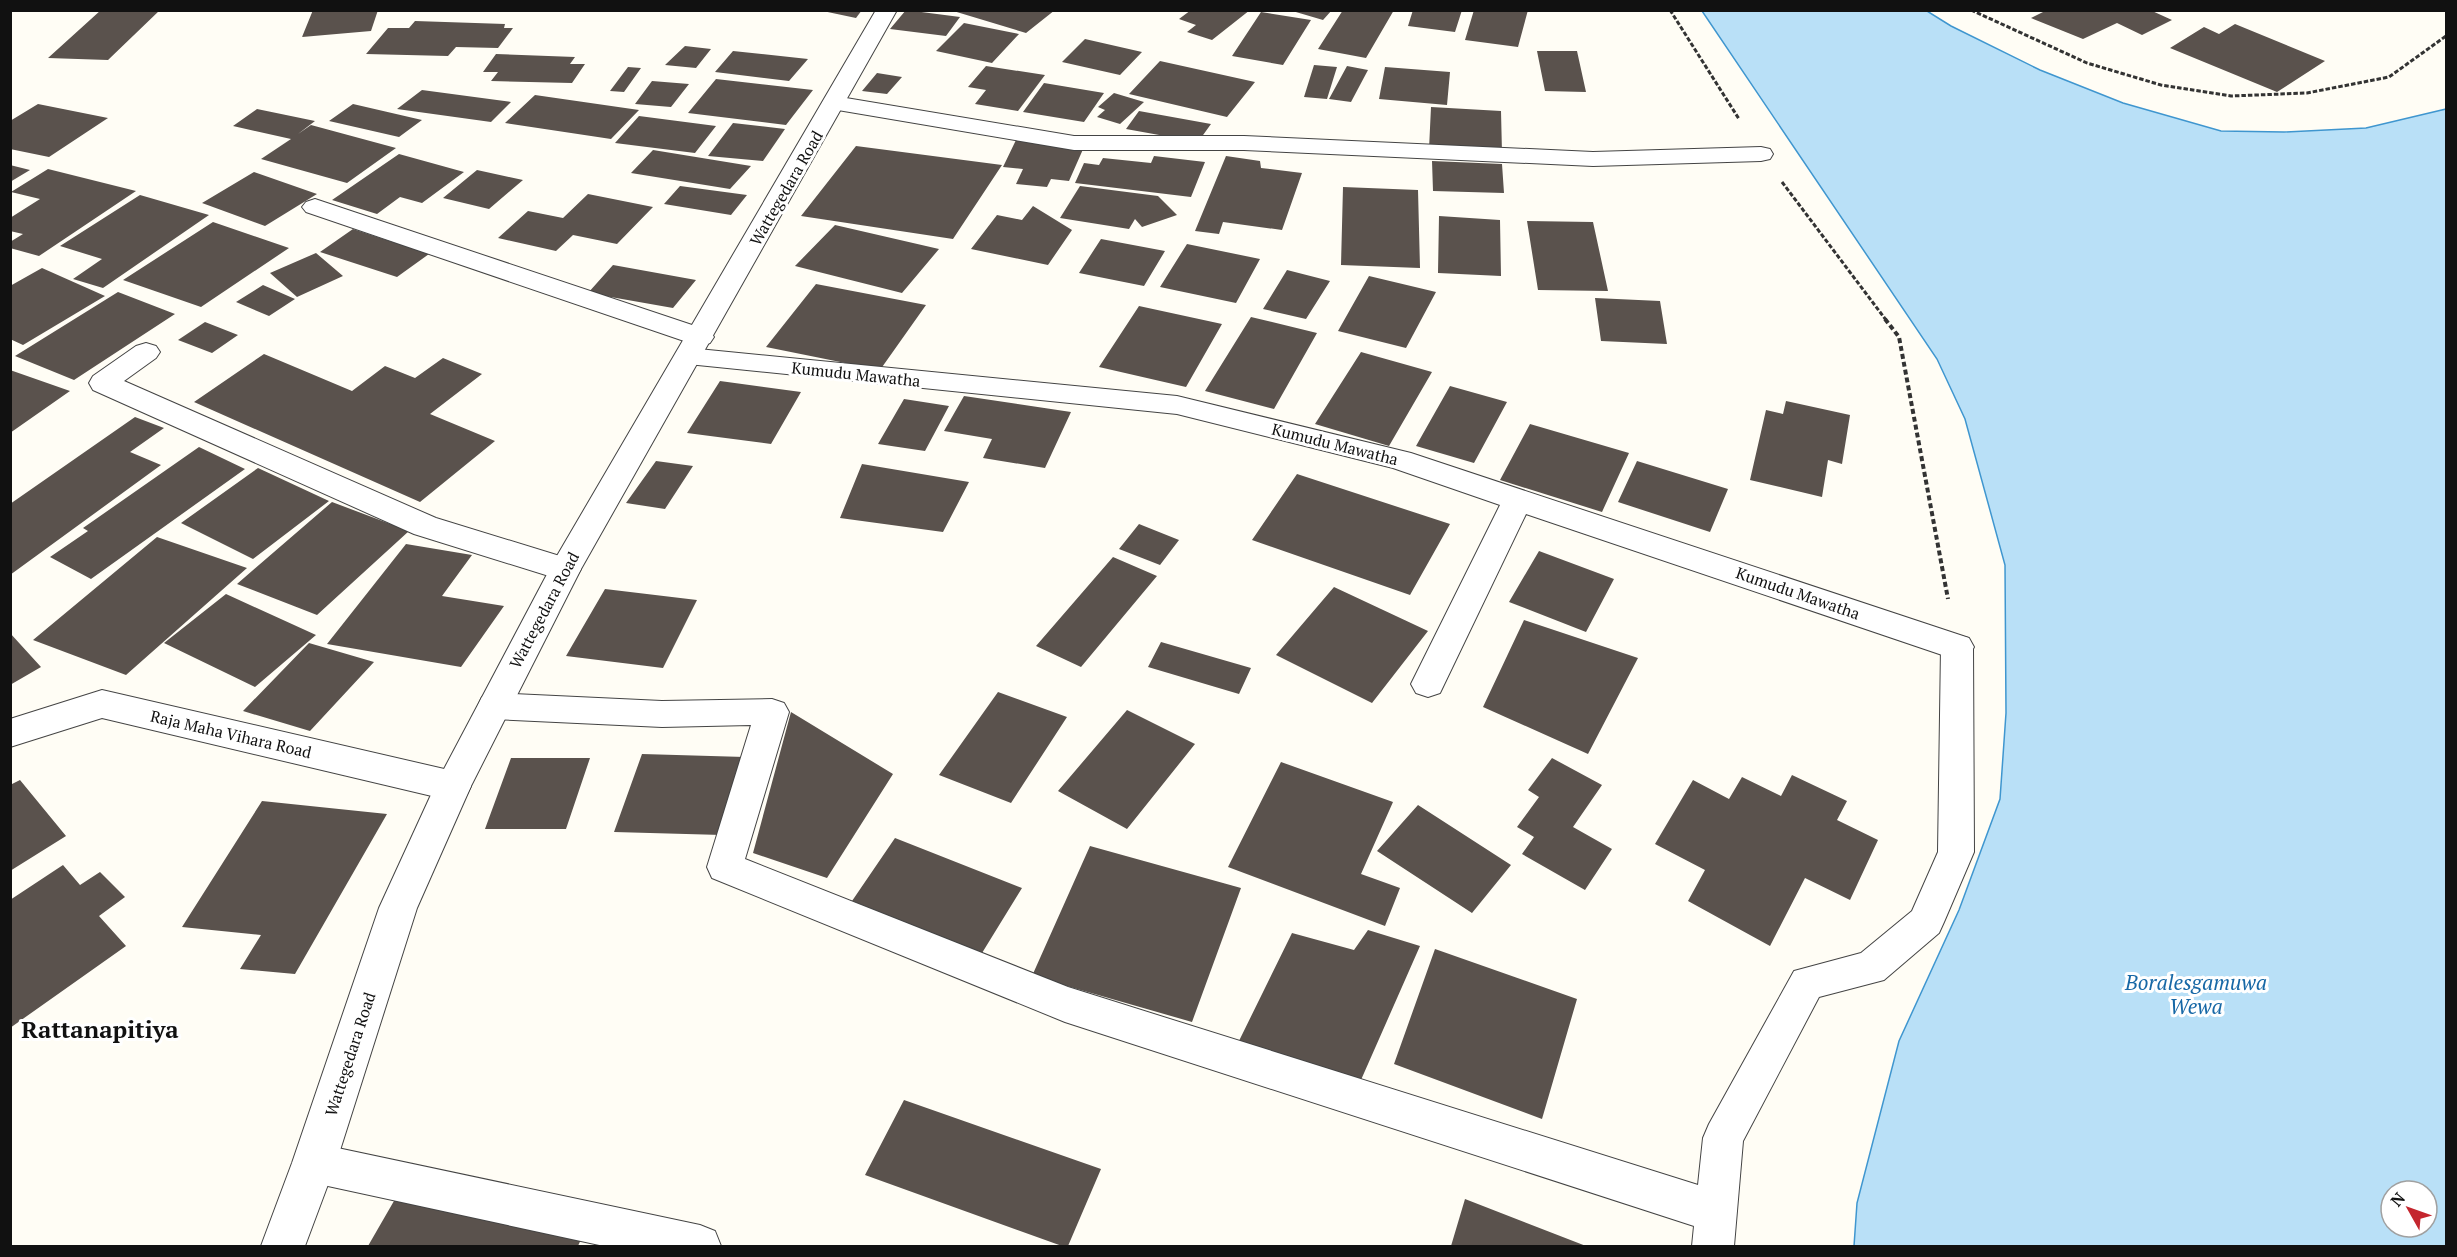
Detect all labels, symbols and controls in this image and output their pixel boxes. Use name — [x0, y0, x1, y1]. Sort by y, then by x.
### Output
street label: Wattegedara Road — [744, 126, 828, 249]
street label: Kumudu Mawatha — [790, 356, 922, 392]
street label: Kumudu Mawatha — [1269, 418, 1401, 470]
street label: Wattegedara Road — [504, 548, 584, 672]
street label: Kumudu Mawatha — [1733, 562, 1863, 624]
street label: Raja Maha Vihara Road — [148, 705, 314, 763]
water label: Boralesgamuwa Wewa — [2124, 968, 2267, 1020]
street label: Wattegedara Road — [320, 989, 380, 1119]
district label: Rattanapitiya — [21, 1013, 179, 1045]
north arrow — [2379, 1179, 2439, 1239]
text: N — [2385, 1188, 2410, 1211]

